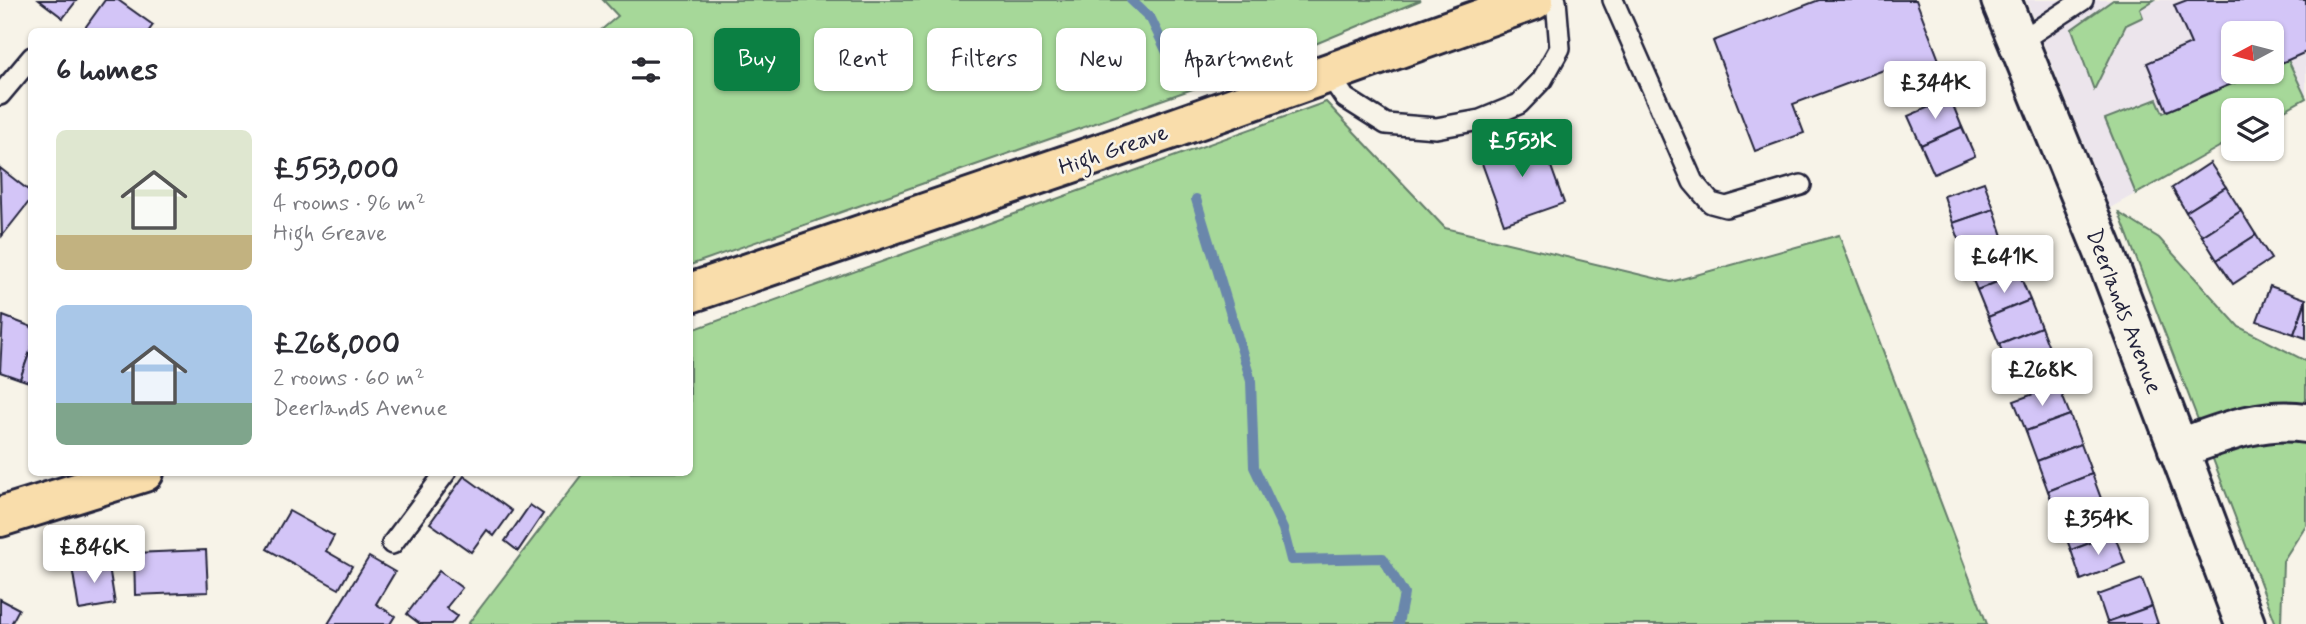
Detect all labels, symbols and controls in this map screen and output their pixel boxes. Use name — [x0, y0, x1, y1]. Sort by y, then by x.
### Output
north arrow — [2221, 21, 2284, 84]
map controls — [2221, 21, 2284, 161]
chip: Buy — [714, 28, 800, 91]
chip: Rent — [814, 28, 913, 91]
chip: Filters — [927, 28, 1042, 91]
chip: New — [1056, 28, 1146, 91]
chip: Apartment — [1160, 28, 1317, 91]
text: 6 homes — [56, 51, 158, 90]
icon: filters — [627, 51, 665, 89]
pin: £344K — [1886, 61, 1984, 121]
text: £344K — [1900, 69, 1970, 99]
button: layers — [2221, 98, 2284, 161]
street label: High Greave — [1055, 118, 1173, 186]
pin: £553K — [1473, 120, 1571, 179]
text: £553K — [1488, 127, 1556, 157]
text: £553,000 — [273, 150, 399, 189]
icon: home — [112, 158, 196, 242]
text: 4 rooms · 96 m² — [273, 189, 426, 219]
text: High Greave — [273, 219, 387, 249]
street label: Deerlands Avenue — [2078, 225, 2168, 399]
pin: £641K — [1955, 236, 2053, 295]
text: £641K — [1970, 243, 2038, 273]
text: £268,000 — [273, 325, 400, 364]
icon: home — [112, 333, 196, 417]
pin: £268K — [1993, 348, 2091, 408]
text: £268K — [2008, 356, 2076, 386]
text: 2 rooms · 60 m² — [273, 364, 425, 394]
text: Deerlands Avenue — [273, 394, 448, 424]
pin: £354K — [2049, 498, 2147, 557]
text: £354K — [2064, 505, 2132, 535]
pin: £846K — [45, 526, 143, 585]
text: £846K — [59, 533, 129, 563]

